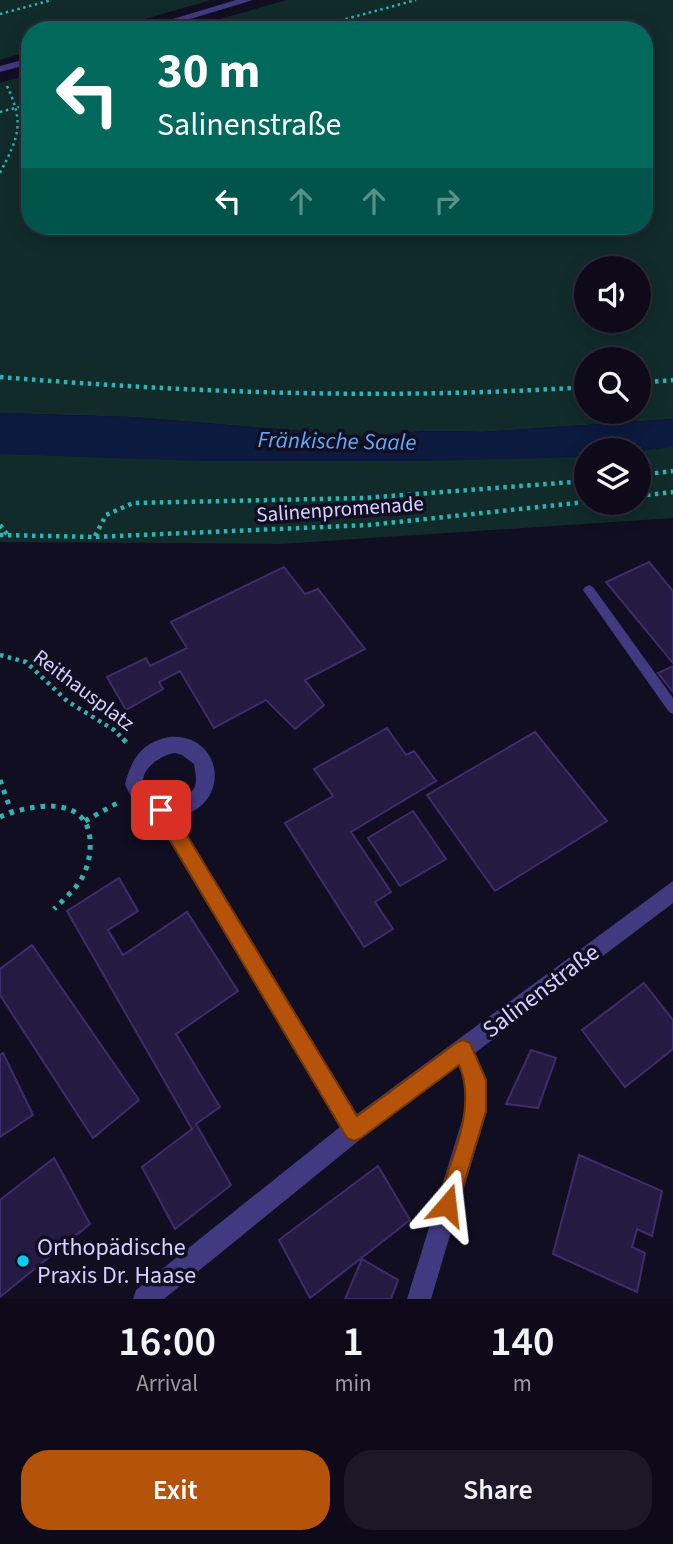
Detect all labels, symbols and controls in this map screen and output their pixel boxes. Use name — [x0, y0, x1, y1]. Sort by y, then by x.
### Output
text: 30 m — [157, 37, 261, 107]
icon: left — [42, 49, 133, 140]
text: Salinenstraße — [157, 102, 342, 148]
icon: left — [209, 182, 247, 220]
icon: ahead — [282, 182, 320, 220]
icon: ahead — [355, 182, 393, 220]
icon: right — [428, 182, 466, 220]
map controls — [574, 256, 651, 515]
button: sound — [574, 256, 651, 333]
button: search — [574, 347, 651, 424]
water label: Fränkische Saale — [257, 423, 417, 459]
button: layers — [574, 438, 651, 515]
street label: Salinenpromenade — [255, 488, 425, 530]
street label: Reithausplatz — [27, 642, 141, 738]
pin — [131, 780, 191, 840]
icon: arrive — [142, 791, 180, 829]
street label: Salinenstraße — [475, 935, 607, 1047]
position arrow — [410, 1168, 484, 1242]
place label: Orthopädische Praxis Dr. Haase — [37, 1230, 196, 1293]
marker: Orthopädische Praxis Dr. Haase — [15, 1253, 31, 1269]
text: 16:00 — [118, 1312, 216, 1372]
text: 1 — [342, 1312, 364, 1372]
text: 140 — [490, 1312, 555, 1372]
text: Arrival — [136, 1367, 198, 1400]
text: min — [334, 1367, 372, 1400]
text: m — [513, 1367, 532, 1400]
button: Exit — [21, 1450, 330, 1530]
button: Share — [344, 1450, 652, 1530]

